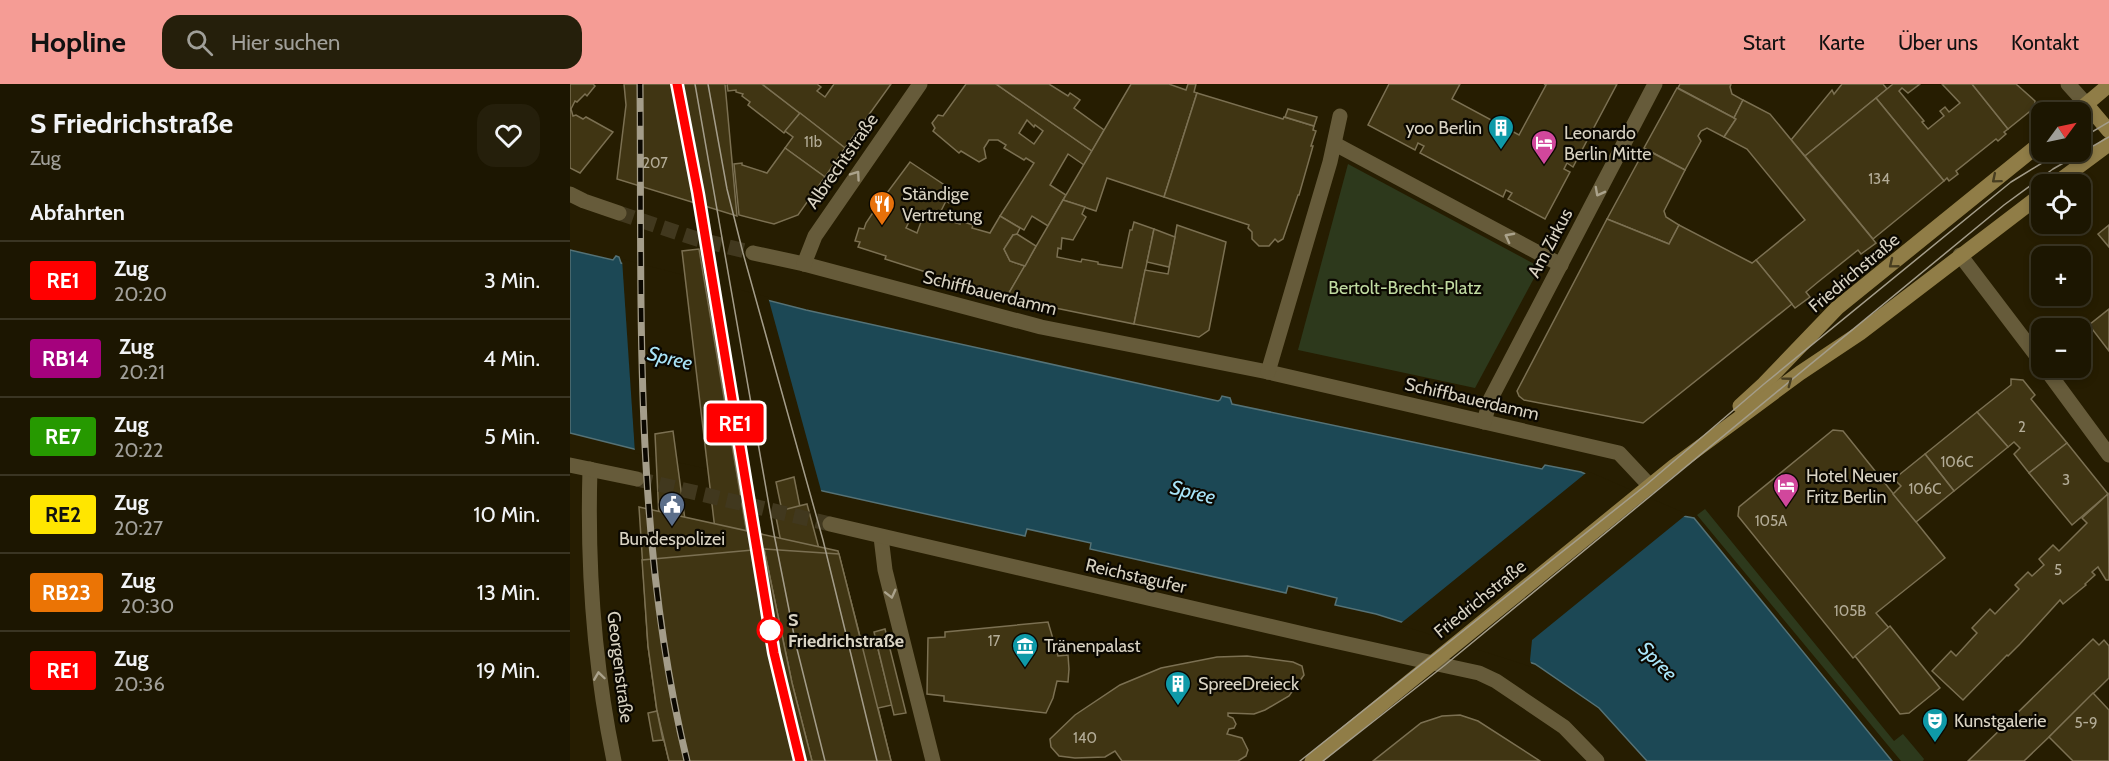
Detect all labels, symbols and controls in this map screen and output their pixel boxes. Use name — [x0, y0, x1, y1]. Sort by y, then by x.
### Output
search box — [162, 15, 582, 69]
text: Hopline — [30, 25, 126, 59]
icon: search — [183, 26, 216, 59]
text: Hier suchen — [231, 29, 340, 56]
text: Start — [1743, 30, 1786, 55]
text: Karte — [1819, 30, 1865, 55]
text: Über uns — [1898, 30, 1978, 55]
text: Kontakt — [2011, 30, 2079, 55]
north arrow — [2031, 102, 2091, 162]
map controls — [2031, 102, 2091, 378]
button: heart — [477, 104, 540, 167]
text: S Friedrichstraße — [30, 106, 233, 140]
street label: Albrechtstraße — [801, 109, 883, 213]
building icon: yoo Berlin — [1486, 113, 1516, 151]
place label: yoo Berlin — [1405, 117, 1482, 139]
place label: Leonardo Berlin Mitte — [1564, 122, 1651, 165]
hotel icon: Leonardo Berlin Mitte — [1529, 128, 1559, 166]
house number: 11b — [804, 133, 822, 151]
text: Zug — [30, 146, 61, 170]
house number: 207 — [642, 154, 668, 172]
house number: 134 — [1868, 170, 1890, 188]
one-way arrow — [849, 171, 860, 182]
one-way arrow — [1992, 172, 2003, 183]
button: locate — [2031, 174, 2091, 234]
place label: Ständige Vertretung — [902, 183, 983, 226]
one-way arrow — [1595, 185, 1606, 196]
restaurant icon: Ständige Vertretung — [867, 189, 897, 227]
text: Abfahrten — [30, 199, 125, 226]
street label: Am Zirkus — [1523, 205, 1577, 281]
street label: Friedrichstraße — [1804, 229, 1904, 317]
one-way arrow — [1505, 233, 1515, 244]
button: + — [2031, 246, 2091, 306]
text: Zug — [114, 255, 149, 282]
one-way arrow — [1888, 256, 1899, 267]
street label: Schiffbauerdamm — [921, 266, 1059, 320]
text: 3 Min. — [484, 267, 540, 294]
text: RE1 — [47, 268, 79, 293]
park label: Bertolt-Brecht-Platz — [1328, 277, 1482, 299]
text: 20:20 — [114, 282, 167, 306]
button: − — [2031, 318, 2091, 378]
text: Zug — [119, 333, 154, 360]
water label: Spree — [645, 341, 695, 375]
text: 4 Min. — [483, 345, 540, 372]
text: RB14 — [42, 346, 89, 371]
text: 20:21 — [119, 360, 165, 384]
street label: Schiffbauerdamm — [1403, 373, 1541, 425]
one-way arrow — [1781, 378, 1792, 389]
line badge: RE1 — [700, 404, 770, 442]
text: Zug — [114, 411, 149, 438]
text: RE1 — [719, 411, 751, 436]
house number: 2 — [2018, 418, 2026, 436]
text: 5 Min. — [484, 423, 540, 450]
text: RE7 — [45, 424, 81, 449]
text: 20:22 — [114, 438, 164, 462]
house number: 106C — [1940, 453, 1974, 471]
place label: Hotel Neuer Fritz Berlin — [1806, 465, 1898, 508]
hotel icon: Hotel Neuer Fritz Berlin — [1771, 471, 1801, 509]
house number: 3 — [2062, 471, 2070, 489]
water label: Spree — [1168, 475, 1218, 509]
house number: 106C — [1908, 480, 1942, 498]
text: Zug — [114, 489, 149, 516]
public building icon: Bundespolizei — [657, 490, 687, 528]
text: 10 Min. — [473, 501, 540, 528]
text: RE2 — [45, 502, 81, 527]
house number: 105A — [1755, 512, 1788, 530]
text: 20:27 — [114, 516, 163, 540]
place label: Bundespolizei — [619, 528, 725, 550]
street label: Reichstagufer — [1083, 554, 1189, 598]
street label: Friedrichstraße — [1430, 555, 1530, 643]
house number: 5 — [2054, 561, 2062, 579]
text: Zug — [121, 567, 155, 594]
text: 13 Min. — [477, 579, 540, 606]
text: RB23 — [42, 580, 91, 605]
one-way arrow — [884, 589, 897, 599]
text: 20:30 — [121, 594, 174, 618]
house number: 105B — [1834, 602, 1866, 620]
place label: S Friedrichstraße — [788, 609, 904, 652]
street label: Georgenstraße — [602, 610, 638, 724]
marker: S Friedrichstraße — [757, 617, 783, 643]
museum icon: Tränenpalast — [1010, 631, 1040, 669]
house number: 17 — [988, 632, 1001, 650]
place label: Tränenpalast — [1044, 635, 1141, 657]
water label: Spree — [1634, 636, 1682, 686]
text: Zug — [114, 645, 149, 672]
text: 19 Min. — [476, 657, 540, 684]
text: RE1 — [47, 658, 79, 683]
building icon: SpreeDreieck — [1163, 669, 1193, 707]
one-way arrow — [593, 671, 606, 680]
text: 20:36 — [114, 672, 165, 696]
place label: SpreeDreieck — [1198, 673, 1300, 695]
theatre icon: Kunstgalerie — [1920, 706, 1950, 744]
place label: Kunstgalerie — [1954, 710, 2046, 732]
house number: 5-9 — [2075, 714, 2098, 732]
house number: 140 — [1073, 729, 1097, 747]

